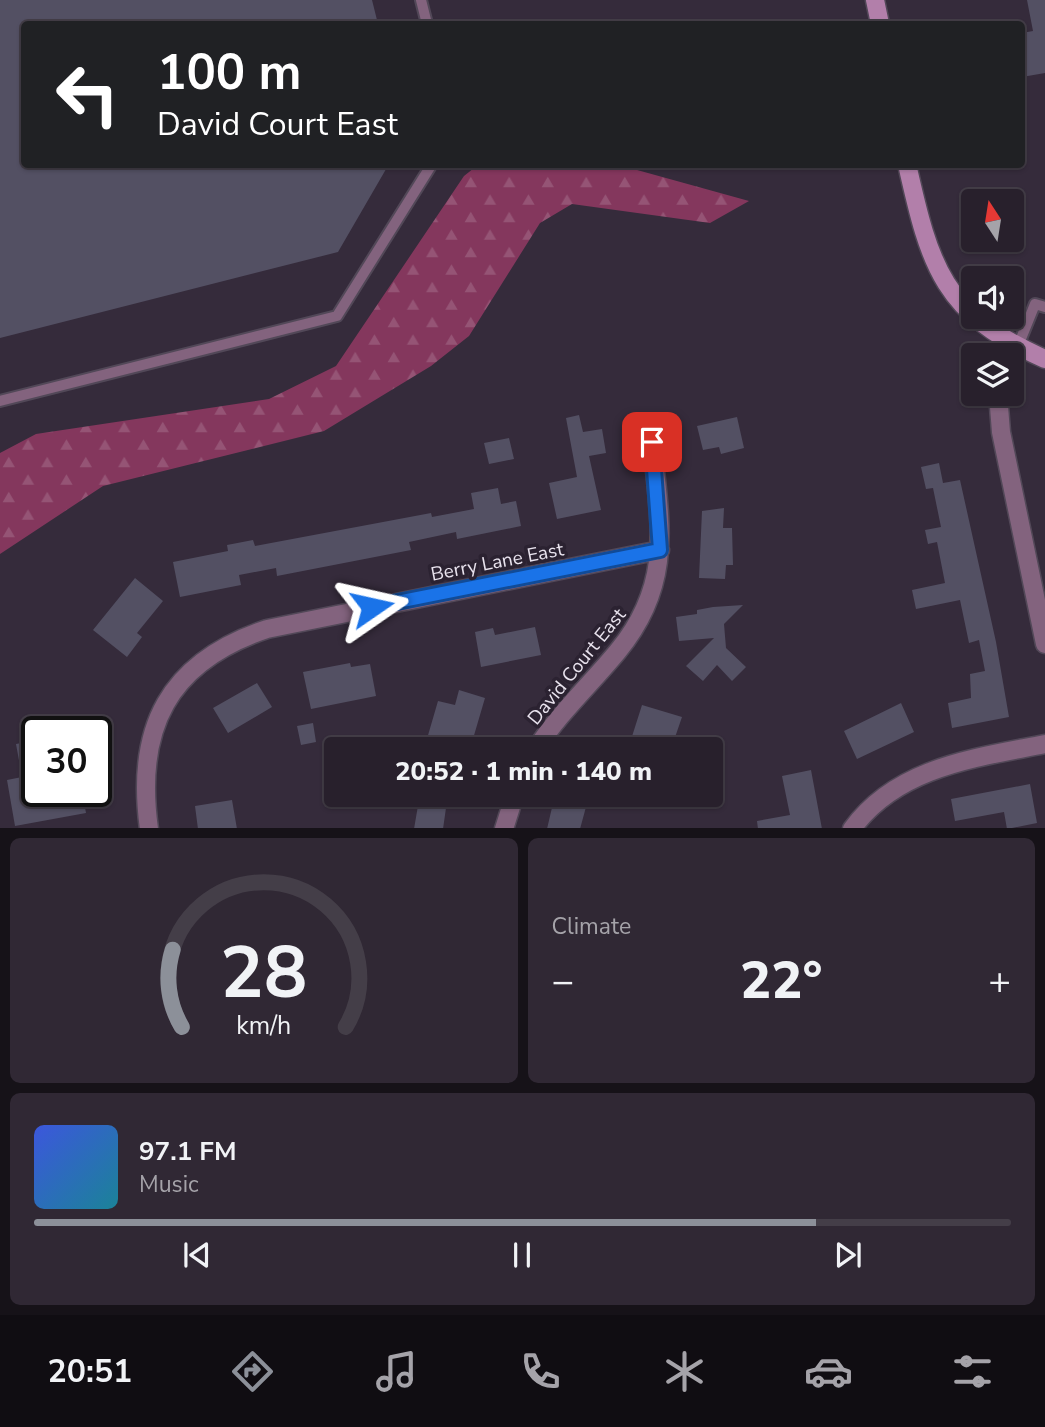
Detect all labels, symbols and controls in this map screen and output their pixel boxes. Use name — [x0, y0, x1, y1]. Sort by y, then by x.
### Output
text: 100 m — [157, 39, 301, 106]
icon: left — [42, 49, 133, 140]
text: David Court East — [157, 103, 398, 146]
north arrow — [961, 189, 1024, 252]
map controls — [961, 189, 1024, 406]
button: sound — [961, 266, 1024, 329]
button: layers — [961, 343, 1024, 406]
pin — [622, 412, 682, 472]
icon: arrive — [633, 423, 671, 461]
street label: Berry Lane East — [429, 536, 566, 588]
position arrow — [335, 570, 409, 644]
street label: David Court East — [522, 603, 632, 730]
speed limit sign: 30 — [21, 716, 112, 807]
text: 20:52 · 1 min · 140 m — [395, 754, 652, 789]
text: Climate — [552, 911, 631, 942]
text: 28 — [220, 923, 307, 1023]
text: 22° — [740, 945, 822, 1016]
text: − — [552, 956, 574, 1007]
text: + — [988, 956, 1011, 1007]
text: km/h — [236, 1008, 291, 1042]
text: 97.1 FM — [139, 1134, 236, 1169]
text: Music — [139, 1169, 199, 1200]
icon: previous — [178, 1236, 216, 1274]
icon: pause — [503, 1236, 541, 1274]
icon: next — [829, 1236, 867, 1274]
icon: directions — [228, 1347, 277, 1396]
icon: music — [372, 1347, 421, 1396]
icon: phone — [516, 1347, 565, 1396]
icon: climate — [660, 1347, 709, 1396]
icon: car — [804, 1347, 853, 1396]
icon: filters — [948, 1347, 997, 1396]
text: 20:51 — [48, 1350, 132, 1393]

